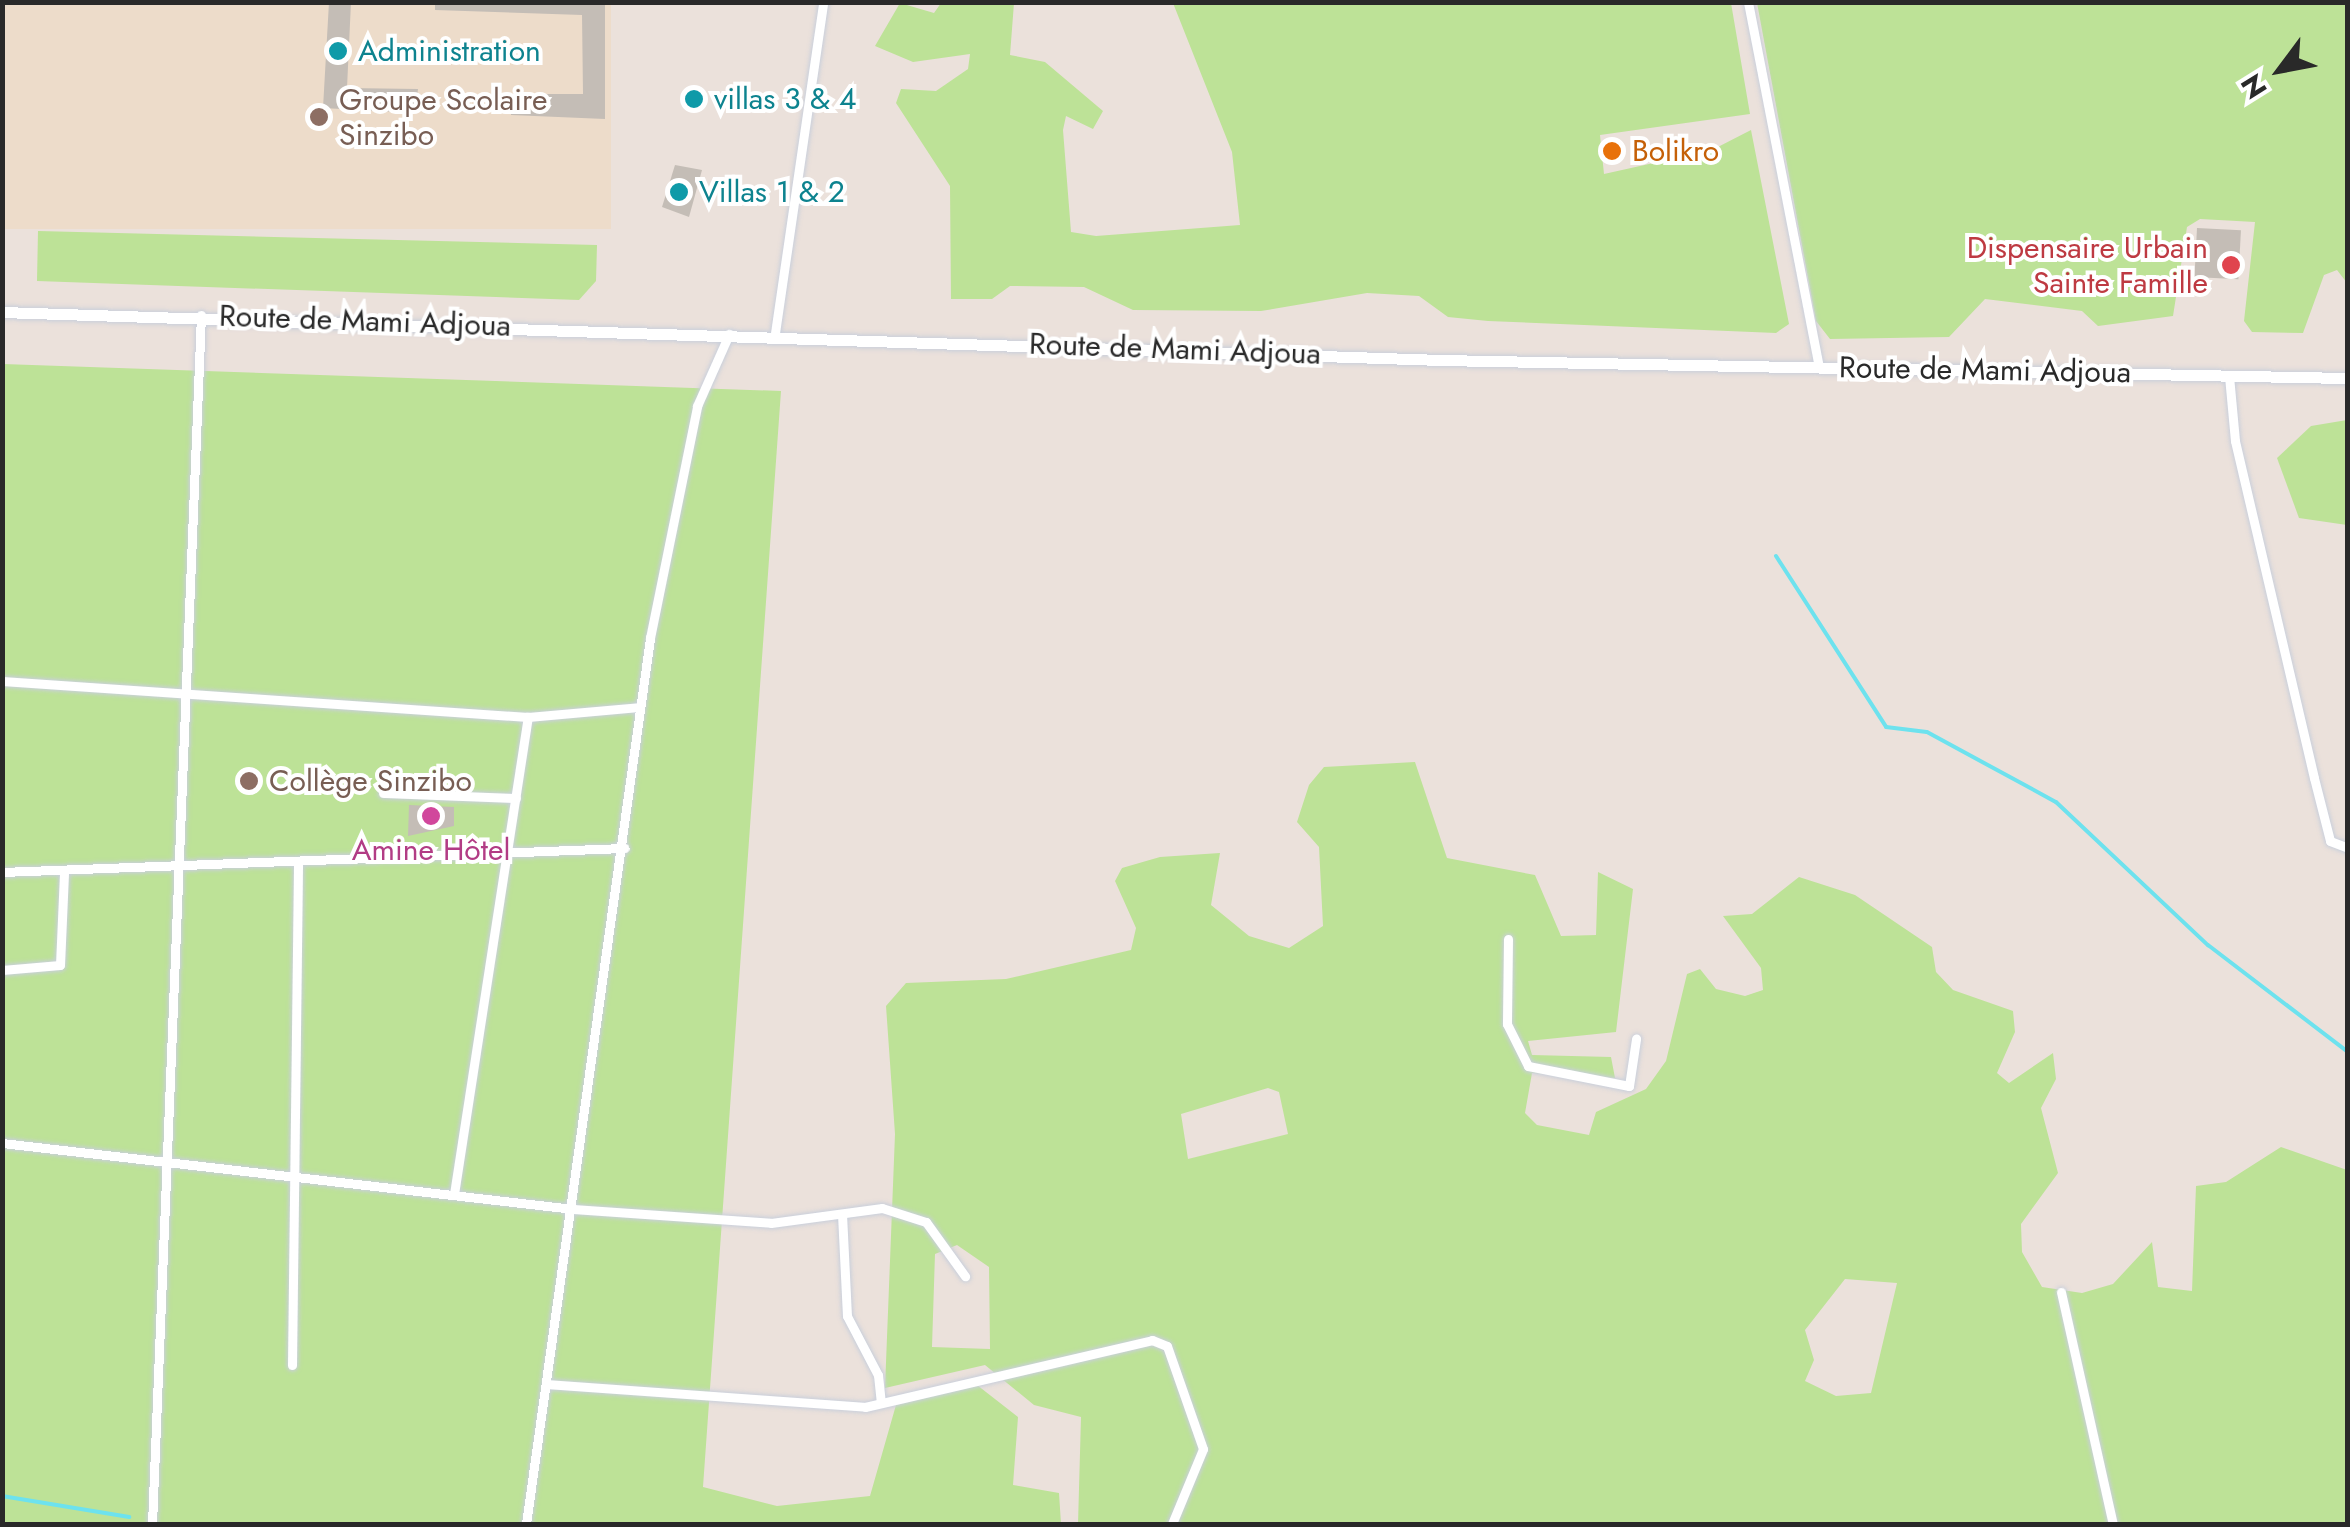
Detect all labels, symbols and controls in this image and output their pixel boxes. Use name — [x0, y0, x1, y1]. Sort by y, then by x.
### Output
north arrow — [2230, 20, 2330, 120]
place label: Administration — [358, 33, 541, 69]
marker: Administration — [327, 40, 349, 62]
text: N — [2231, 66, 2277, 106]
place label: villas 3 & 4 — [714, 81, 856, 117]
place label: Groupe Scolaire Sinzibo — [339, 82, 547, 152]
marker: villas 3 & 4 — [683, 88, 705, 110]
marker: Groupe Scolaire Sinzibo — [308, 106, 330, 128]
place label: Bolikro — [1632, 133, 1719, 169]
marker: Bolikro — [1601, 140, 1623, 162]
place label: Villas 1 & 2 — [699, 174, 845, 210]
marker: Villas 1 & 2 — [668, 181, 690, 203]
place label: Dispensaire Urbain Sainte Famille — [1967, 230, 2208, 300]
marker: Dispensaire Urbain Sainte Famille — [2218, 252, 2244, 278]
street label: Route de Mami Adjoua — [218, 298, 512, 344]
street label: Route de Mami Adjoua — [1028, 326, 1322, 372]
street label: Route de Mami Adjoua — [1839, 349, 2131, 391]
place label: Collège Sinzibo — [269, 763, 472, 799]
marker: Collège Sinzibo — [238, 770, 260, 792]
marker: Amine Hôtel — [420, 805, 442, 827]
place label: Amine Hôtel — [352, 832, 510, 868]

